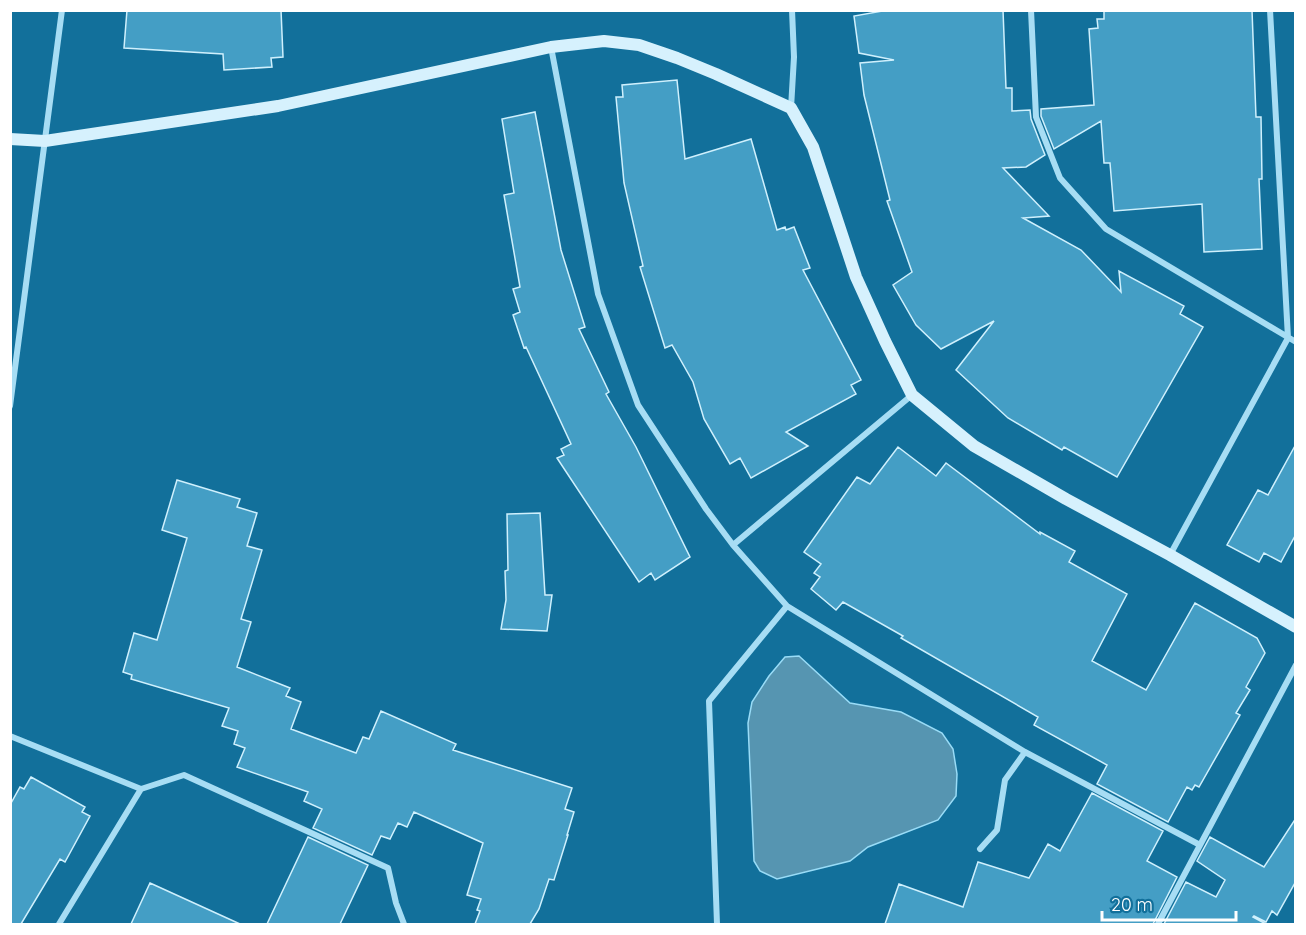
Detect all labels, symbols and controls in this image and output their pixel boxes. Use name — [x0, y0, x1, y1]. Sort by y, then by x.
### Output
scale bar — [1102, 884, 1236, 922]
text: 20 m — [1111, 893, 1153, 916]

